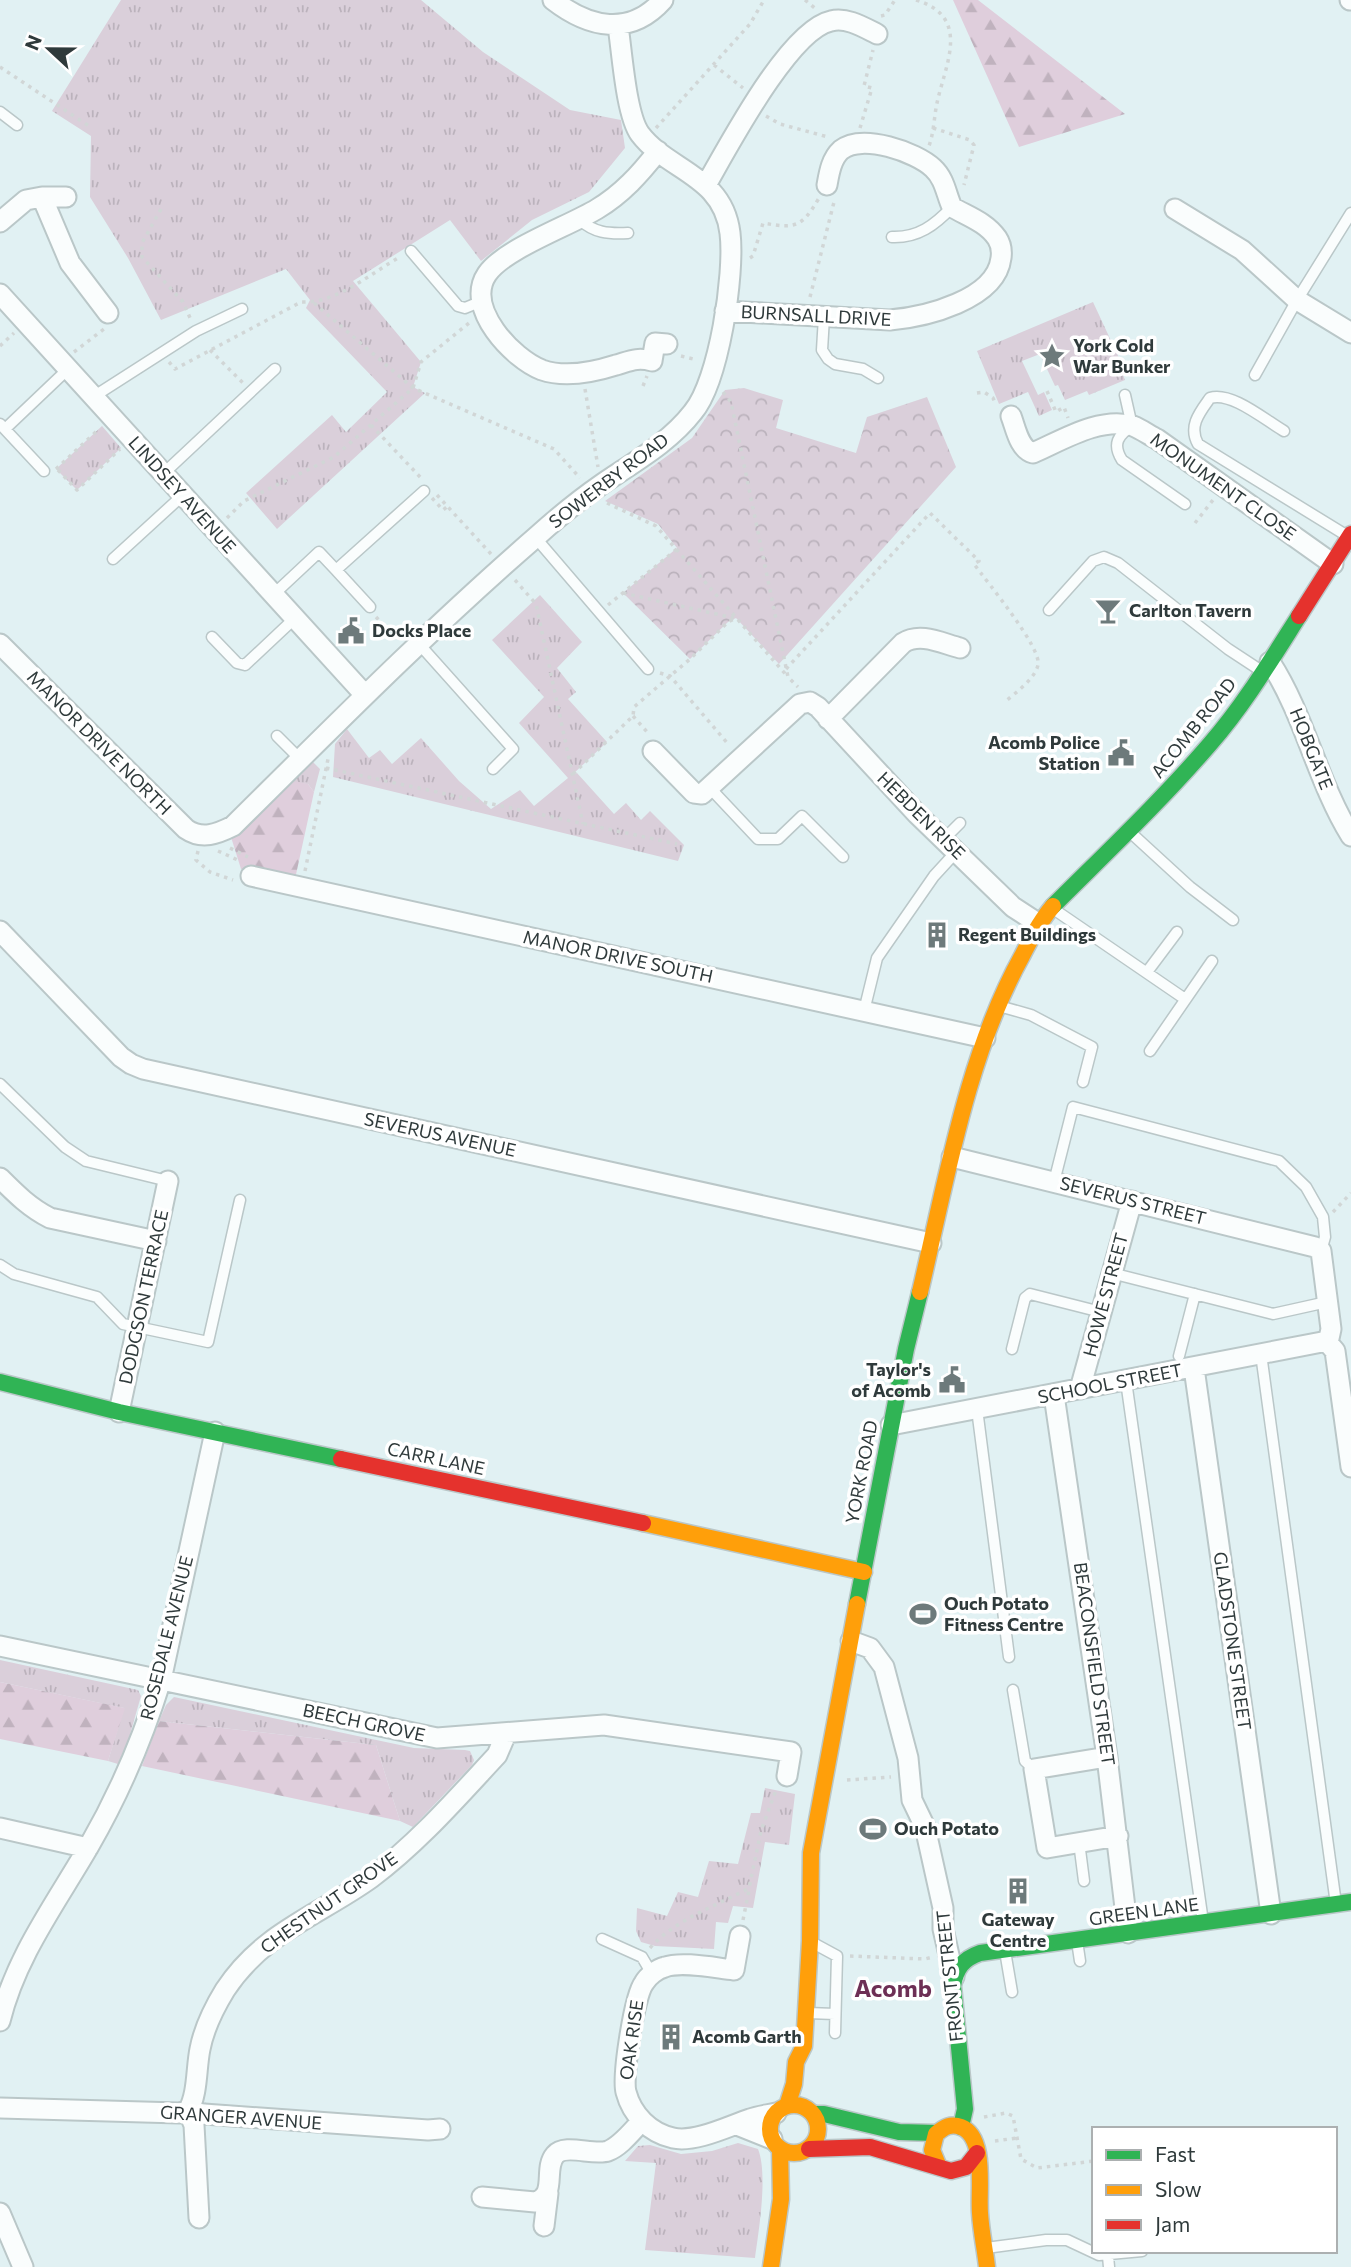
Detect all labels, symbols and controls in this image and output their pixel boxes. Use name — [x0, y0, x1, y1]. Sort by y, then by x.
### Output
north arrow — [14, 14, 84, 84]
text: N — [19, 32, 46, 53]
street label: BURNSALL DRIVE — [740, 300, 892, 330]
place label: York Cold War Bunker — [1073, 334, 1171, 377]
place icon: York Cold War Bunker — [1037, 341, 1067, 371]
street label: SOWERBY ROAD — [544, 428, 673, 532]
street label: MONUMENT CLOSE — [1146, 428, 1301, 545]
street label: LINDSEY AVENUE — [124, 431, 241, 557]
bar icon: Carlton Tavern — [1093, 596, 1123, 626]
place label: Carlton Tavern — [1129, 599, 1252, 621]
public building icon: Docks Place — [336, 616, 366, 646]
place label: Docks Place — [372, 619, 471, 641]
street label: MANOR DRIVE NORTH — [23, 665, 177, 819]
street label: ACOMB ROAD — [1146, 673, 1240, 782]
street label: HOBGATE — [1286, 705, 1338, 793]
place label: Acomb Police Station — [988, 731, 1100, 774]
public building icon: Acomb Police Station — [1106, 738, 1136, 768]
street label: HEBDEN RISE — [873, 767, 970, 864]
building icon: Regent Buildings — [922, 920, 952, 950]
place label: Regent Buildings — [958, 923, 1096, 945]
street label: MANOR DRIVE SOUTH — [521, 925, 715, 987]
street label: SEVERUS AVENUE — [362, 1107, 518, 1161]
street label: SEVERUS STREET — [1058, 1171, 1209, 1229]
street label: DODGSON TERRACE — [114, 1207, 172, 1386]
street label: HOWE STREET — [1078, 1230, 1132, 1359]
place label: Taylor's of Acomb — [851, 1358, 931, 1401]
street label: SCHOOL STREET — [1036, 1358, 1184, 1408]
public building icon: Taylor's of Acomb — [937, 1365, 967, 1395]
street label: YORK ROAD — [840, 1418, 882, 1525]
street label: CARR LANE — [385, 1437, 487, 1479]
street label: GLADSTONE STREET — [1210, 1550, 1256, 1731]
street label: ROSEDALE AVENUE — [135, 1553, 197, 1722]
street label: BEACONSFIELD STREET — [1070, 1561, 1120, 1767]
place label: Ouch Potato Fitness Centre — [944, 1592, 1064, 1635]
sports icon: Ouch Potato Fitness Centre — [908, 1599, 938, 1629]
street label: BEECH GROVE — [301, 1698, 427, 1746]
sports icon: Ouch Potato — [858, 1814, 888, 1844]
place label: Ouch Potato — [894, 1817, 999, 1839]
street label: CHESTNUT GROVE — [256, 1847, 401, 1958]
building icon: Gateway Centre — [1003, 1876, 1033, 1906]
street label: GREEN LANE — [1088, 1892, 1200, 1930]
place label: Gateway Centre — [981, 1908, 1055, 1951]
street label: FRONT STREET — [931, 1909, 967, 2043]
district label: Acomb — [854, 1973, 932, 2002]
street label: OAK RISE — [615, 1998, 648, 2081]
building icon: Acomb Garth — [656, 2022, 686, 2052]
place label: Acomb Garth — [692, 2025, 802, 2047]
street label: GRANGER AVENUE — [159, 2100, 323, 2134]
legend — [1092, 2127, 1337, 2253]
text: Fast — [1155, 2141, 1196, 2166]
text: Slow — [1155, 2176, 1202, 2201]
text: Jam — [1155, 2211, 1190, 2236]

